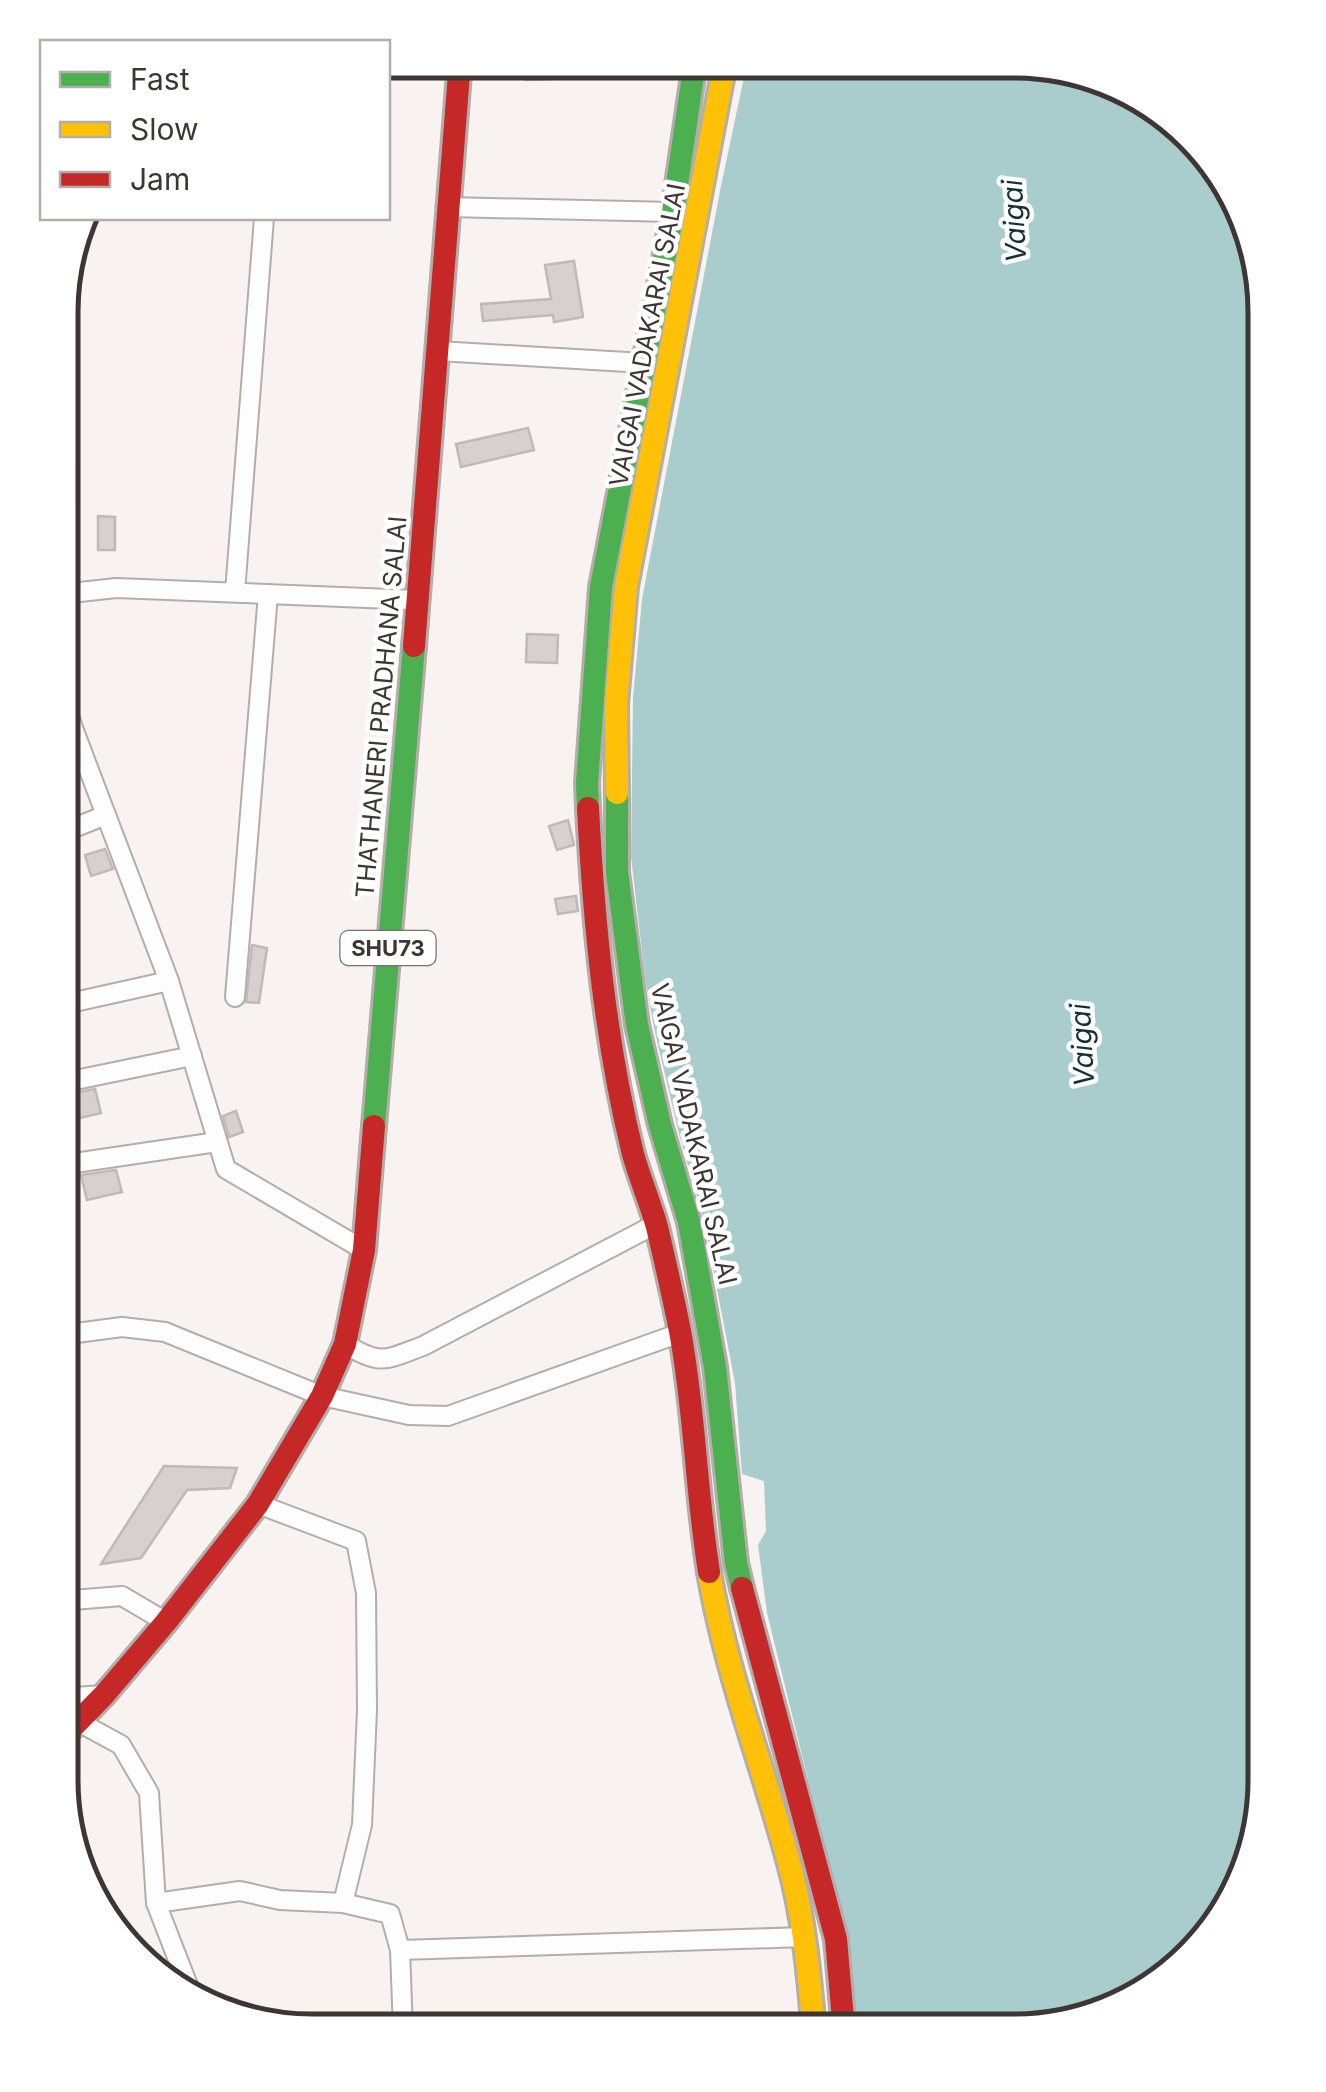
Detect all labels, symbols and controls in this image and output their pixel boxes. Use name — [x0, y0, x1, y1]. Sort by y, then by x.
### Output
legend — [40, 40, 390, 220]
text: Fast — [130, 61, 190, 97]
text: Slow — [130, 111, 199, 147]
text: Jam — [130, 161, 190, 197]
water label: Vaigai — [995, 177, 1033, 263]
street label: VAIGAI VADAKARAI SALAI — [603, 181, 691, 489]
street label: THATHANERI PRADHANA SALAI — [349, 515, 413, 899]
road number: SHU73 — [340, 931, 436, 965]
street label: VAIGAI VADAKARAI SALAI — [645, 980, 743, 1288]
water label: Vaigai — [1063, 1001, 1101, 1087]

